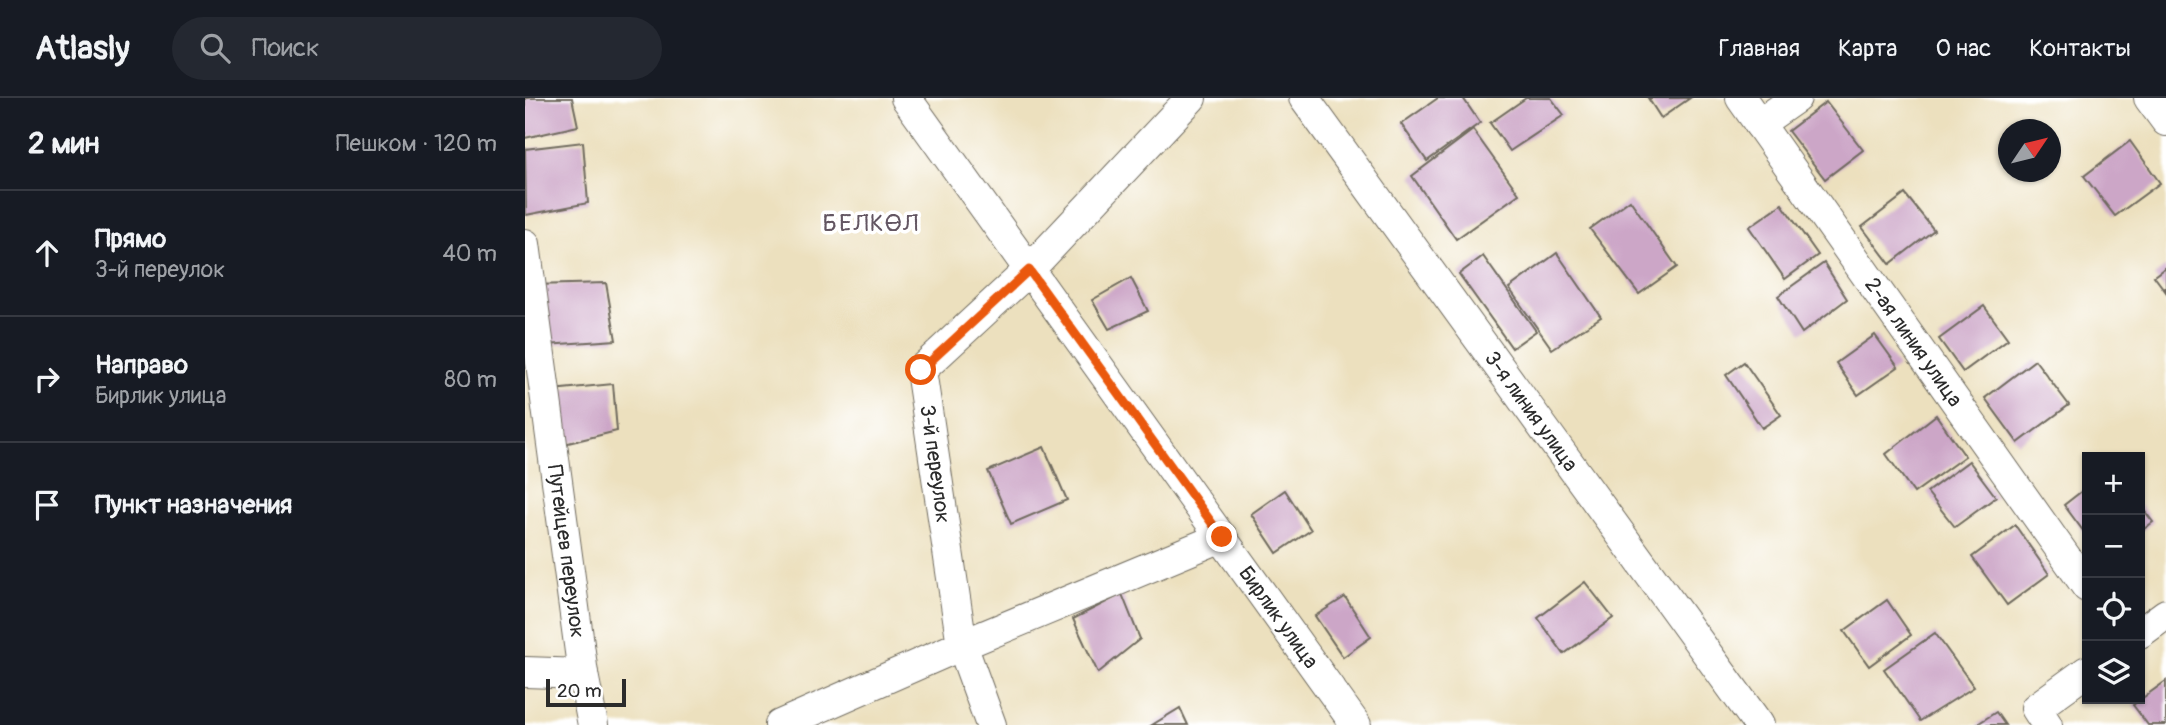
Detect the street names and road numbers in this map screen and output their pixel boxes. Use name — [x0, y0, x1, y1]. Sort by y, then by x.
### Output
street label: 2-ая линия улица — [1859, 272, 1969, 412]
street label: 3-я линия улица — [1479, 346, 1584, 477]
street label: 3-й переулок — [913, 403, 957, 525]
street label: Путейцев переулок — [541, 463, 592, 640]
street label: Бирлик улица — [1233, 561, 1325, 674]

